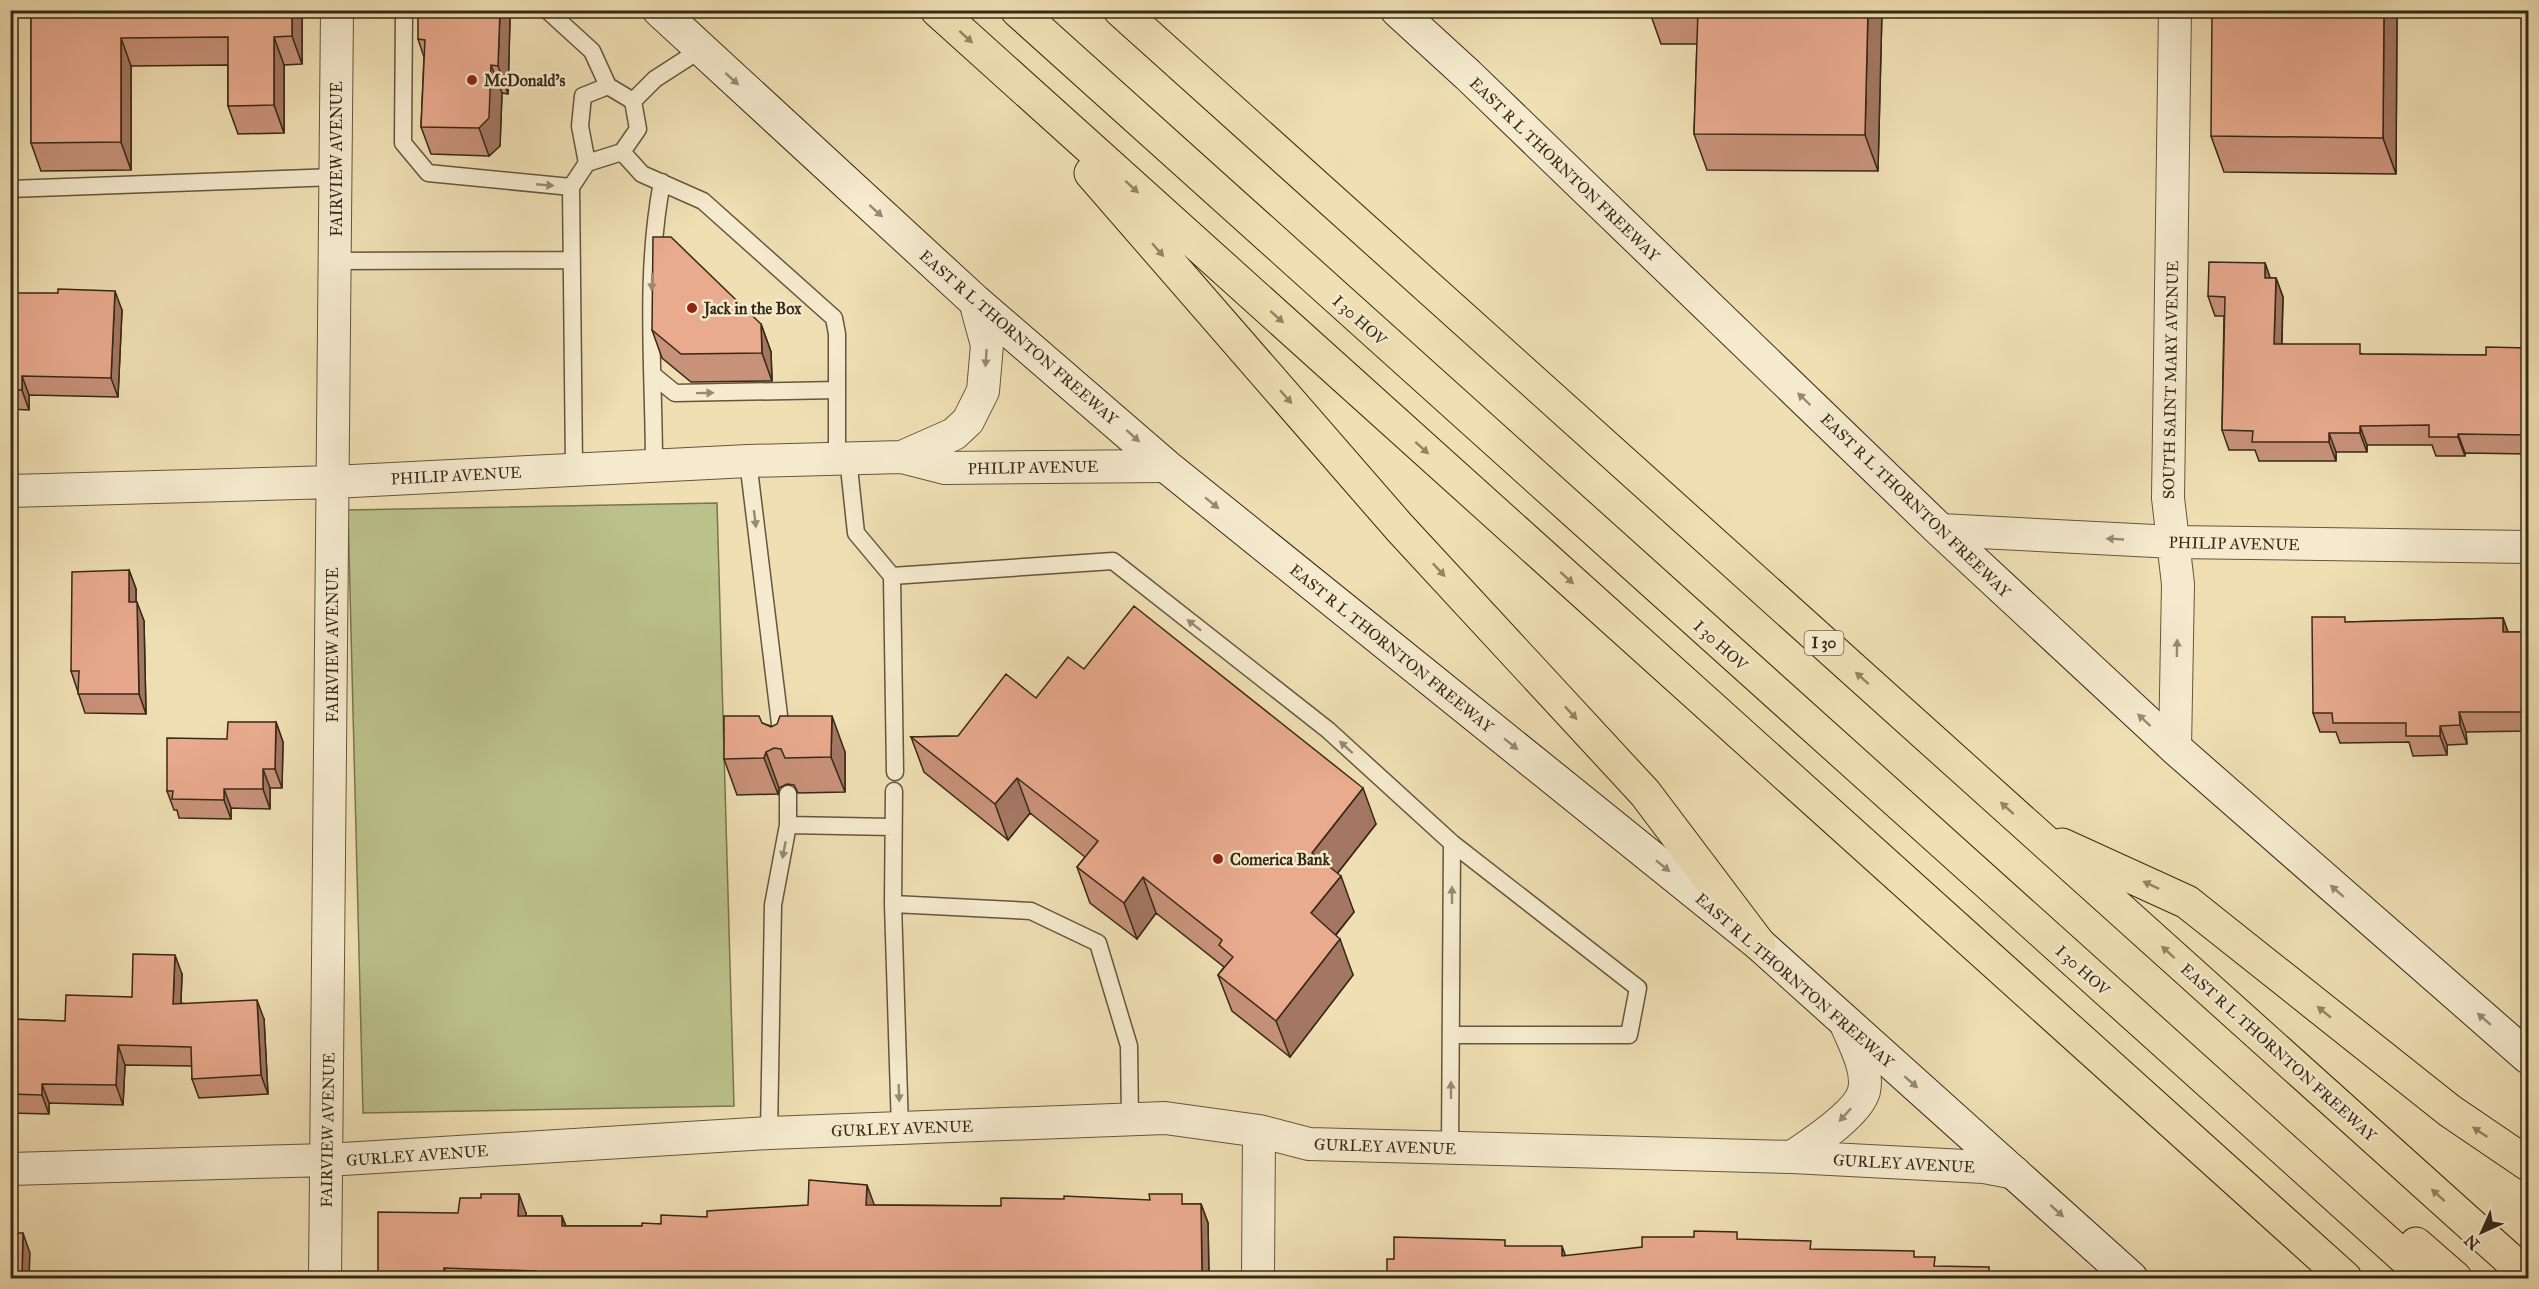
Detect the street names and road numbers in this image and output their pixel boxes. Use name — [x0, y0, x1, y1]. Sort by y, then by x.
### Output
street label: EAST R L THORNTON FREEWAY — [1466, 73, 1664, 266]
street label: FAIRVIEW AVENUE — [327, 81, 346, 237]
street label: EAST R L THORNTON FREEWAY — [916, 246, 1122, 429]
street label: SOUTH SAINT MARY AVENUE — [2159, 261, 2182, 499]
street label: I 30 HOV — [1329, 291, 1391, 350]
street label: EAST R L THORNTON FREEWAY — [1817, 409, 2015, 602]
street label: PHILIP AVENUE — [967, 457, 1099, 478]
street label: PHILIP AVENUE — [390, 463, 522, 488]
street label: PHILIP AVENUE — [2168, 533, 2300, 554]
street label: EAST R L THORNTON FREEWAY — [1286, 560, 1498, 737]
street label: FAIRVIEW AVENUE — [323, 567, 342, 723]
street label: I 30 HOV — [1690, 616, 1752, 675]
road number: I 30 — [1804, 631, 1844, 655]
street label: EAST R L THORNTON FREEWAY — [1692, 889, 1898, 1072]
street label: I 30 HOV — [2052, 941, 2114, 1000]
street label: EAST R L THORNTON FREEWAY — [2177, 959, 2381, 1146]
street label: FAIRVIEW AVENUE — [317, 1052, 338, 1208]
street label: GURLEY AVENUE — [831, 1117, 973, 1140]
street label: GURLEY AVENUE — [1314, 1135, 1456, 1158]
street label: GURLEY AVENUE — [345, 1141, 489, 1170]
street label: GURLEY AVENUE — [1832, 1150, 1975, 1177]

